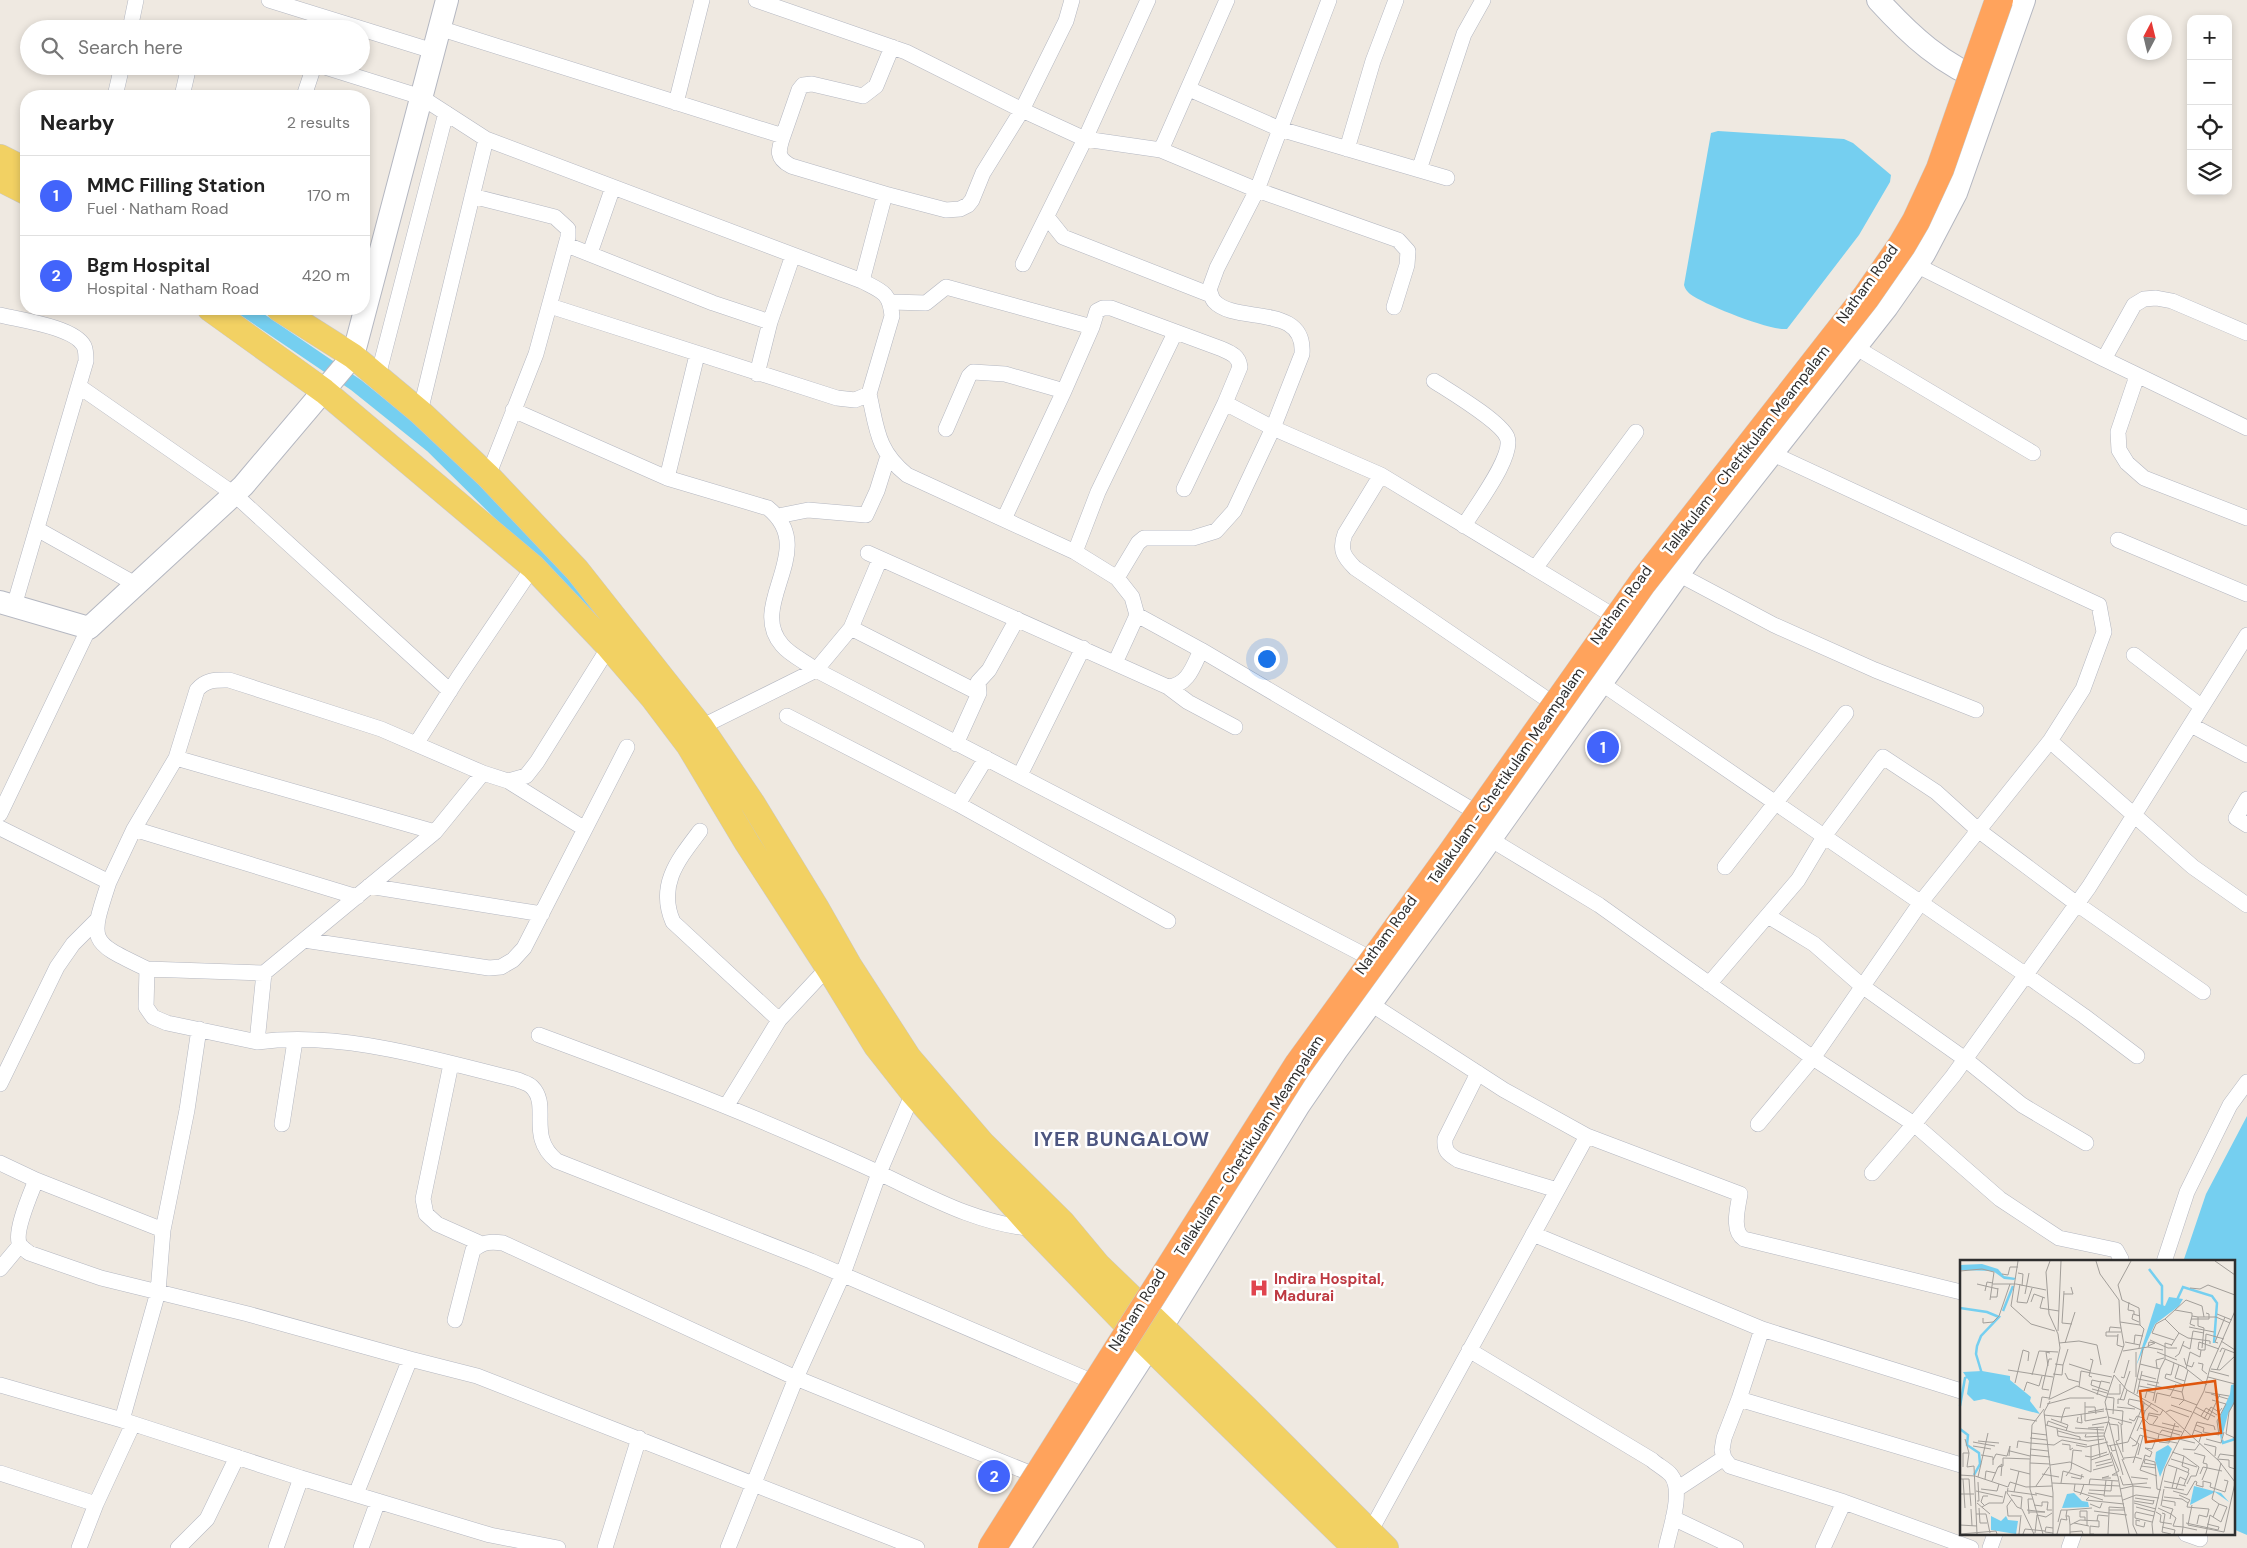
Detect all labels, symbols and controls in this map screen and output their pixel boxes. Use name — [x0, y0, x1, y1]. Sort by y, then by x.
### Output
north arrow — [2127, 15, 2172, 60]
map controls — [2187, 15, 2232, 195]
button: + — [2187, 15, 2232, 60]
search box — [20, 20, 370, 75]
icon: search — [38, 34, 66, 62]
text: Search here — [78, 35, 183, 60]
button: − — [2187, 60, 2232, 105]
button: locate — [2187, 105, 2232, 150]
text: Nearby — [40, 109, 114, 137]
text: 2 results — [287, 112, 350, 133]
button: layers — [2187, 150, 2232, 195]
text: MMC Filling Station — [87, 173, 265, 198]
text: 1 — [53, 185, 59, 206]
text: 170 m — [307, 185, 350, 206]
text: Fuel · Natham Road — [87, 198, 229, 219]
street label: Natham Road — [1831, 240, 1903, 328]
text: Bgm Hospital — [87, 253, 210, 278]
text: 2 — [51, 265, 61, 286]
text: 420 m — [302, 265, 350, 286]
text: Hospital · Natham Road — [87, 278, 259, 299]
street label: Tallakulam - Chettikulam Meampalam — [1658, 341, 1834, 559]
street label: Natham Road — [1585, 561, 1657, 649]
your location — [1254, 646, 1280, 672]
street label: Tallakulam - Chettikulam Meampalam — [1423, 664, 1589, 888]
pin: 1 — [1587, 728, 1619, 766]
street label: Natham Road — [1350, 891, 1422, 979]
street label: Tallakulam - Chettikulam Meampalam — [1170, 1031, 1328, 1261]
district label: IYER BUNGALOW — [1034, 1126, 1210, 1152]
inset map — [1960, 1260, 2234, 1536]
street label: Natham Road — [1104, 1265, 1170, 1355]
place label: Indira Hospital, Madurai — [1274, 1269, 1385, 1306]
hospital icon: Indira Hospital, Madurai — [1248, 1277, 1270, 1299]
pin: 2 — [978, 1457, 1010, 1495]

